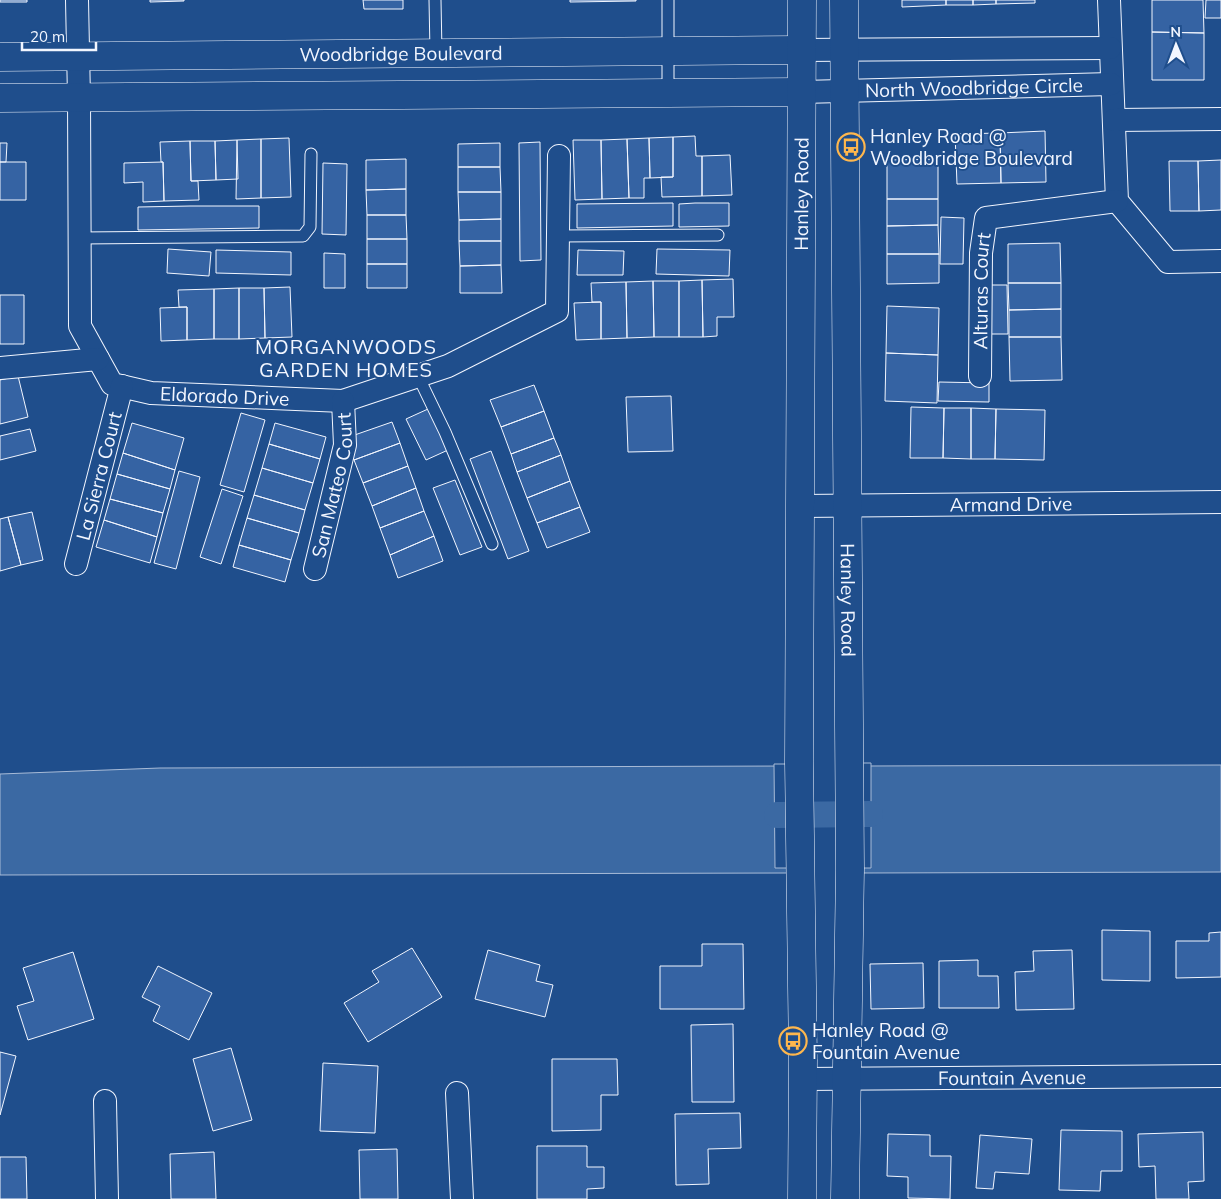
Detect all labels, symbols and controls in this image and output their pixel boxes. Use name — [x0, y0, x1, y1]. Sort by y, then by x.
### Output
scale bar — [22, 20, 96, 52]
north arrow — [1151, 20, 1201, 70]
text: N — [1170, 23, 1181, 41]
text: 20 m — [30, 27, 65, 46]
street label: Woodbridge Boulevard — [299, 41, 503, 66]
street label: North Woodbridge Circle — [865, 73, 1083, 102]
place label: Hanley Road @ Woodbridge Boulevard — [870, 124, 1073, 170]
bus stop icon: Hanley Road @ Woodbridge Boulevard — [836, 132, 866, 162]
street label: Hanley Road — [789, 137, 813, 251]
street label: Alturas Court — [968, 231, 996, 350]
district label: MORGANWOODS GARDEN HOMES — [255, 334, 437, 382]
street label: Eldorado Drive — [160, 381, 290, 411]
street label: La Sierra Court — [71, 409, 127, 543]
street label: San Mateo Court — [306, 412, 357, 560]
street label: Armand Drive — [950, 491, 1072, 517]
street label: Hanley Road — [836, 543, 861, 657]
place label: Hanley Road @ Fountain Avenue — [812, 1018, 960, 1064]
bus stop icon: Hanley Road @ Fountain Avenue — [778, 1026, 808, 1056]
street label: Fountain Avenue — [938, 1065, 1086, 1090]

